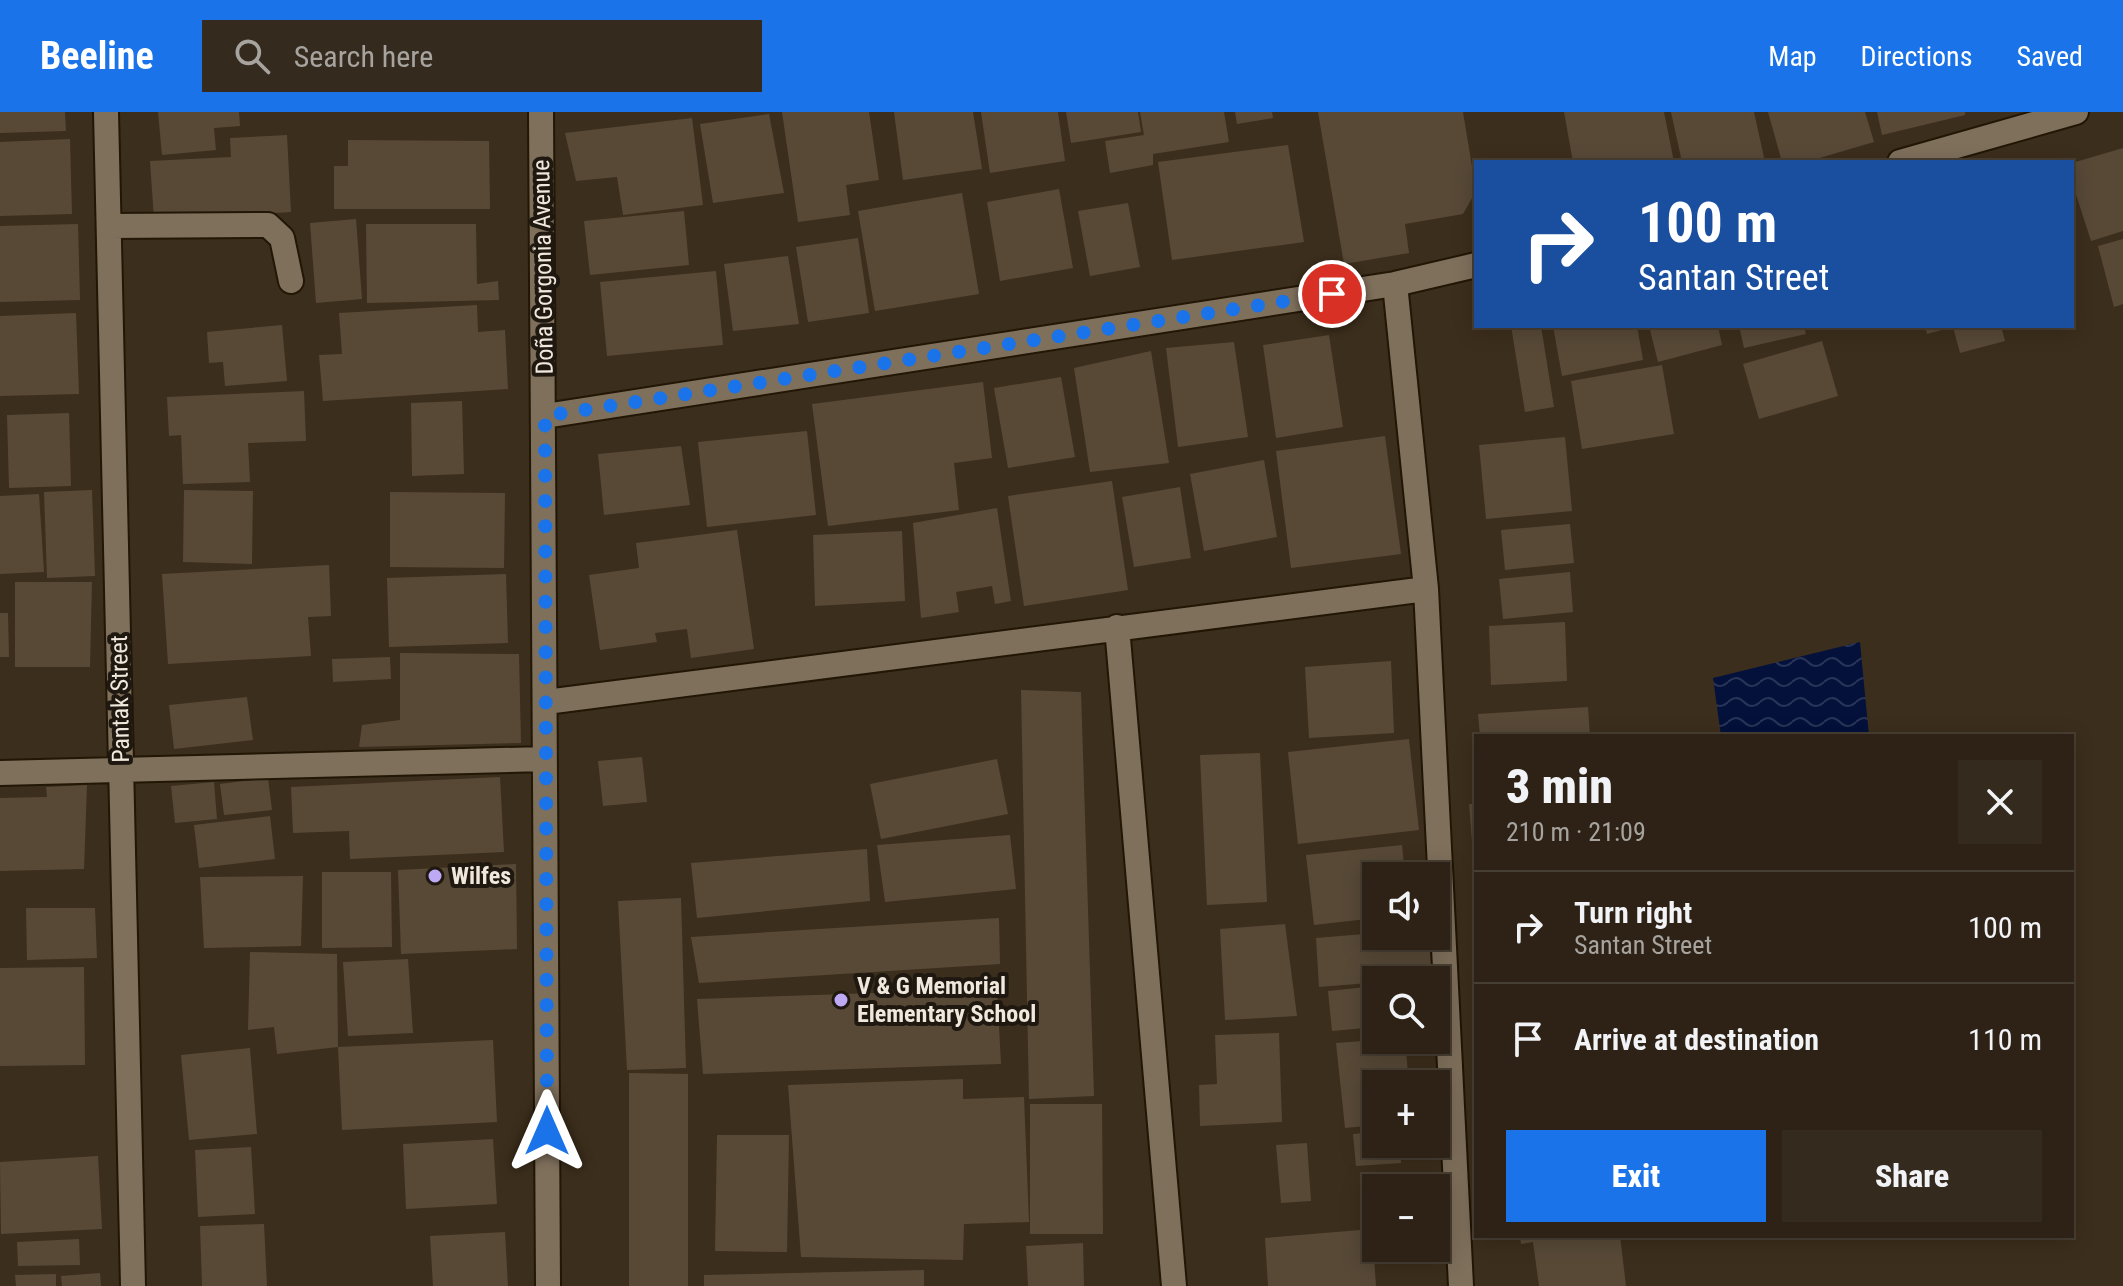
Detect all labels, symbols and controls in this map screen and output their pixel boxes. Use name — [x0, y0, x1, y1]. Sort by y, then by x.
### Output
search box — [202, 20, 762, 92]
text: Beeline — [40, 34, 154, 78]
icon: search — [230, 34, 274, 78]
text: Search here — [294, 39, 433, 74]
text: Map — [1768, 40, 1817, 73]
text: Directions — [1861, 40, 1972, 73]
text: Saved — [2016, 40, 2083, 73]
street label: Doña Gorgonia Avenue — [527, 159, 559, 375]
text: 100 m — [1638, 190, 1777, 256]
icon: right — [1506, 192, 1610, 296]
text: Santan Street — [1638, 257, 1829, 299]
pin — [1298, 260, 1366, 328]
icon: arrive — [1310, 272, 1354, 316]
street label: Pantak Street — [105, 635, 135, 763]
text: 3 min — [1506, 758, 1613, 815]
button: close — [1958, 760, 2042, 844]
text: 210 m · 21:09 — [1506, 817, 1646, 847]
place label: Wilfes — [451, 862, 511, 890]
map controls — [1362, 862, 1450, 1262]
button: sound — [1362, 862, 1450, 950]
marker: Wilfes — [426, 867, 444, 885]
text: Turn right — [1574, 895, 1692, 930]
icon: right — [1506, 905, 1550, 949]
text: 100 m — [1968, 910, 2042, 945]
text: Santan Street — [1574, 930, 1712, 960]
button: search — [1362, 966, 1450, 1054]
place label: V & G Memorial Elementary School — [857, 972, 1036, 1028]
marker: V & G Memorial Elementary School — [832, 991, 850, 1009]
icon: arrive — [1506, 1017, 1550, 1061]
text: Arrive at destination — [1574, 1022, 1819, 1057]
text: 110 m — [1968, 1022, 2042, 1057]
button: + — [1362, 1070, 1450, 1158]
position arrow — [505, 1089, 589, 1173]
button: Exit — [1506, 1130, 1766, 1222]
button: Share — [1782, 1130, 2042, 1222]
button: − — [1362, 1174, 1450, 1262]

